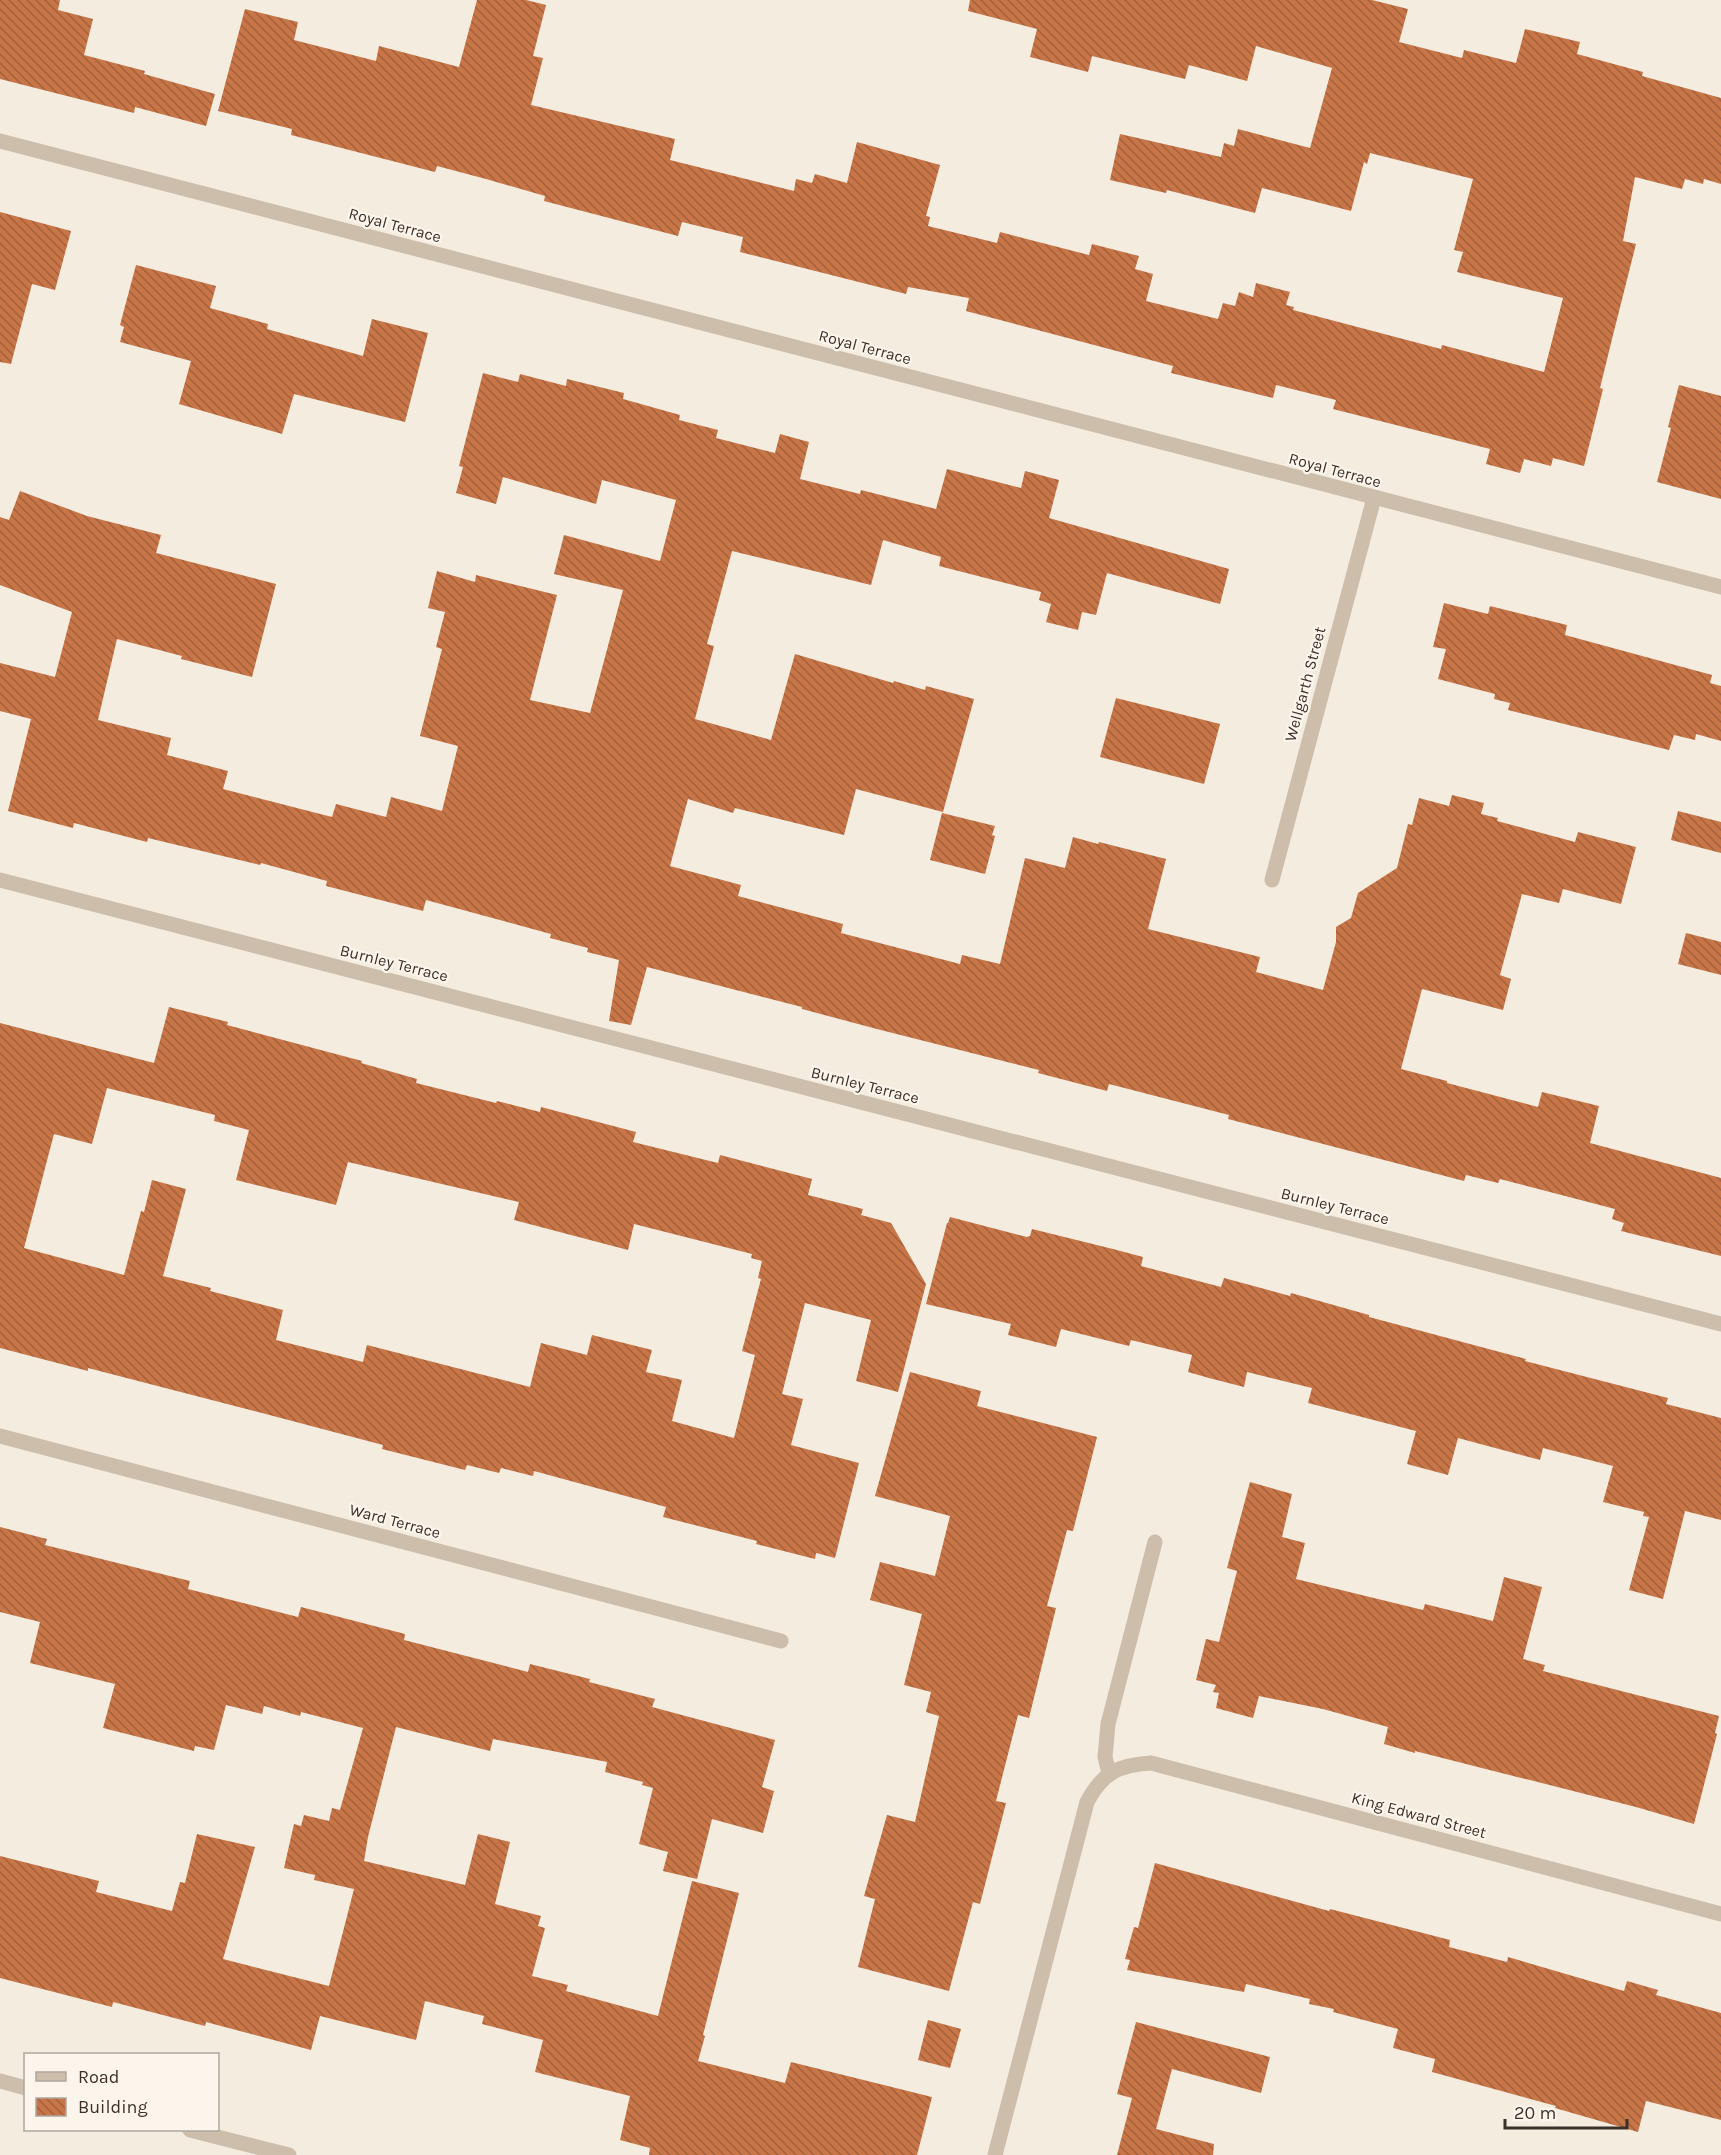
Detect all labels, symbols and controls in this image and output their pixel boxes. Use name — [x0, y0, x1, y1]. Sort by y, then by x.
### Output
street label: Royal Terrace — [347, 204, 443, 246]
street label: Royal Terrace — [817, 326, 913, 368]
street label: Royal Terrace — [1287, 449, 1383, 491]
street label: Wellgarth Street — [1281, 625, 1329, 743]
street label: Burnley Terrace — [338, 940, 450, 986]
street label: Burnley Terrace — [809, 1062, 921, 1108]
street label: Burnley Terrace — [1279, 1183, 1391, 1229]
street label: Ward Terrace — [347, 1500, 443, 1542]
street label: King Edward Street — [1349, 1788, 1489, 1842]
legend — [24, 2053, 219, 2131]
text: Road — [78, 2066, 119, 2088]
scale bar — [1505, 2092, 1626, 2130]
text: Building — [78, 2096, 148, 2118]
text: 20 m — [1514, 2102, 1556, 2124]

